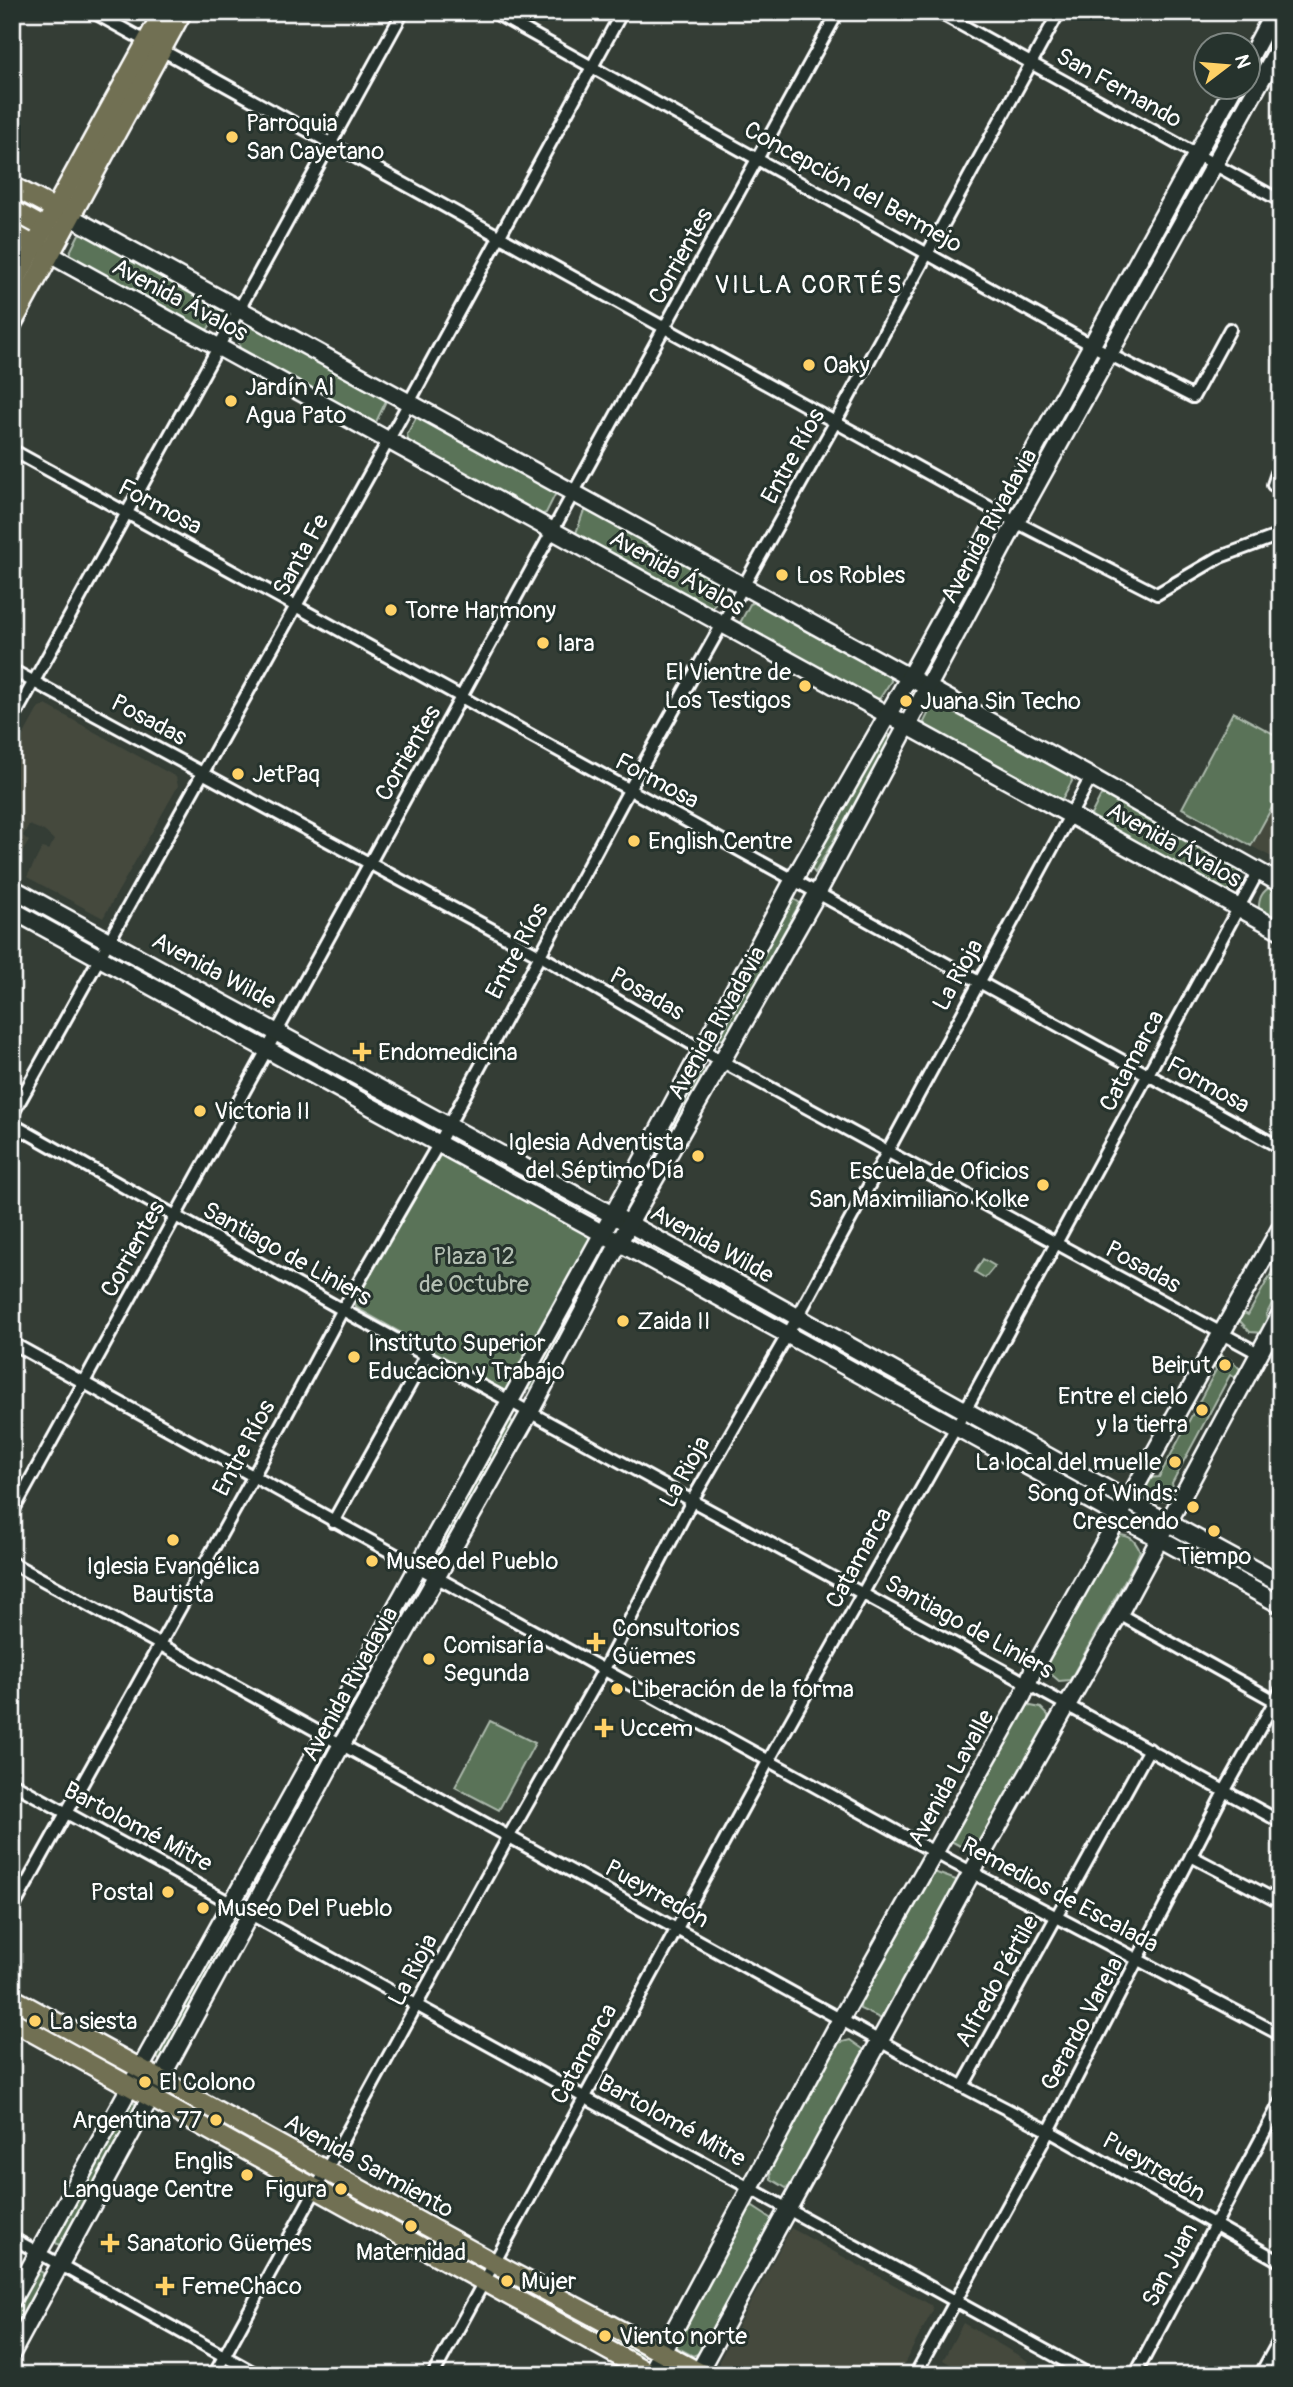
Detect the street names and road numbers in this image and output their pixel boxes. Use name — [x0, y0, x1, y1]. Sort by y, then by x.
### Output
street label: San Fernando — [1051, 42, 1187, 134]
street label: Concepción del Bermejo — [739, 115, 967, 259]
street label: Corrientes — [643, 202, 720, 309]
street label: Avenida Ávalos — [107, 252, 253, 348]
street label: Entre Ríos — [755, 403, 831, 509]
street label: Avenida Rivadavia — [935, 444, 1043, 608]
street label: Formosa — [113, 473, 207, 541]
street label: Santa Fe — [267, 509, 335, 601]
street label: Avenida Ávalos — [604, 524, 750, 622]
street label: Posadas — [106, 688, 192, 752]
street label: Corrientes — [369, 700, 447, 806]
street label: Formosa — [610, 747, 704, 815]
street label: Avenida Ávalos — [1101, 796, 1247, 894]
street label: Entre Ríos — [480, 898, 555, 1004]
street label: Avenida Wilde — [147, 926, 281, 1016]
street label: La Rioja — [926, 934, 990, 1016]
street label: Avenida Rivadavia — [661, 941, 773, 1105]
street label: Posadas — [604, 961, 690, 1027]
street label: Catamarca — [1093, 1005, 1171, 1117]
street label: Formosa — [1161, 1050, 1255, 1120]
street label: Corrientes — [95, 1195, 172, 1302]
street label: Santiago de Liniers — [197, 1196, 377, 1313]
street label: Avenida Wilde — [645, 1198, 779, 1290]
street label: Posadas — [1100, 1235, 1186, 1300]
street label: Entre Ríos — [207, 1395, 282, 1501]
street label: La Rioja — [653, 1431, 717, 1513]
street label: Catamarca — [820, 1503, 898, 1613]
street label: Santiago de Liniers — [879, 1569, 1059, 1686]
street label: Avenida Rivadavia — [296, 1602, 404, 1766]
street label: Avenida Lavalle — [901, 1704, 1001, 1852]
street label: Bartolomé Mitre — [59, 1776, 217, 1878]
street label: Remedios de Escalada — [957, 1831, 1163, 1959]
street label: Pueyrredón — [600, 1854, 714, 1934]
street label: Alfredo Pértile — [949, 1910, 1045, 2052]
street label: La Rioja — [382, 1929, 444, 2011]
street label: Gerardo Varela — [1035, 1952, 1129, 2096]
street label: Catamarca — [545, 1999, 623, 2109]
street label: Bartolomé Mitre — [593, 2069, 751, 2174]
street label: Avenida Sarmiento — [279, 2108, 459, 2225]
street label: Pueyrredón — [1097, 2126, 1211, 2208]
street label: San Juan — [1136, 2218, 1204, 2312]

